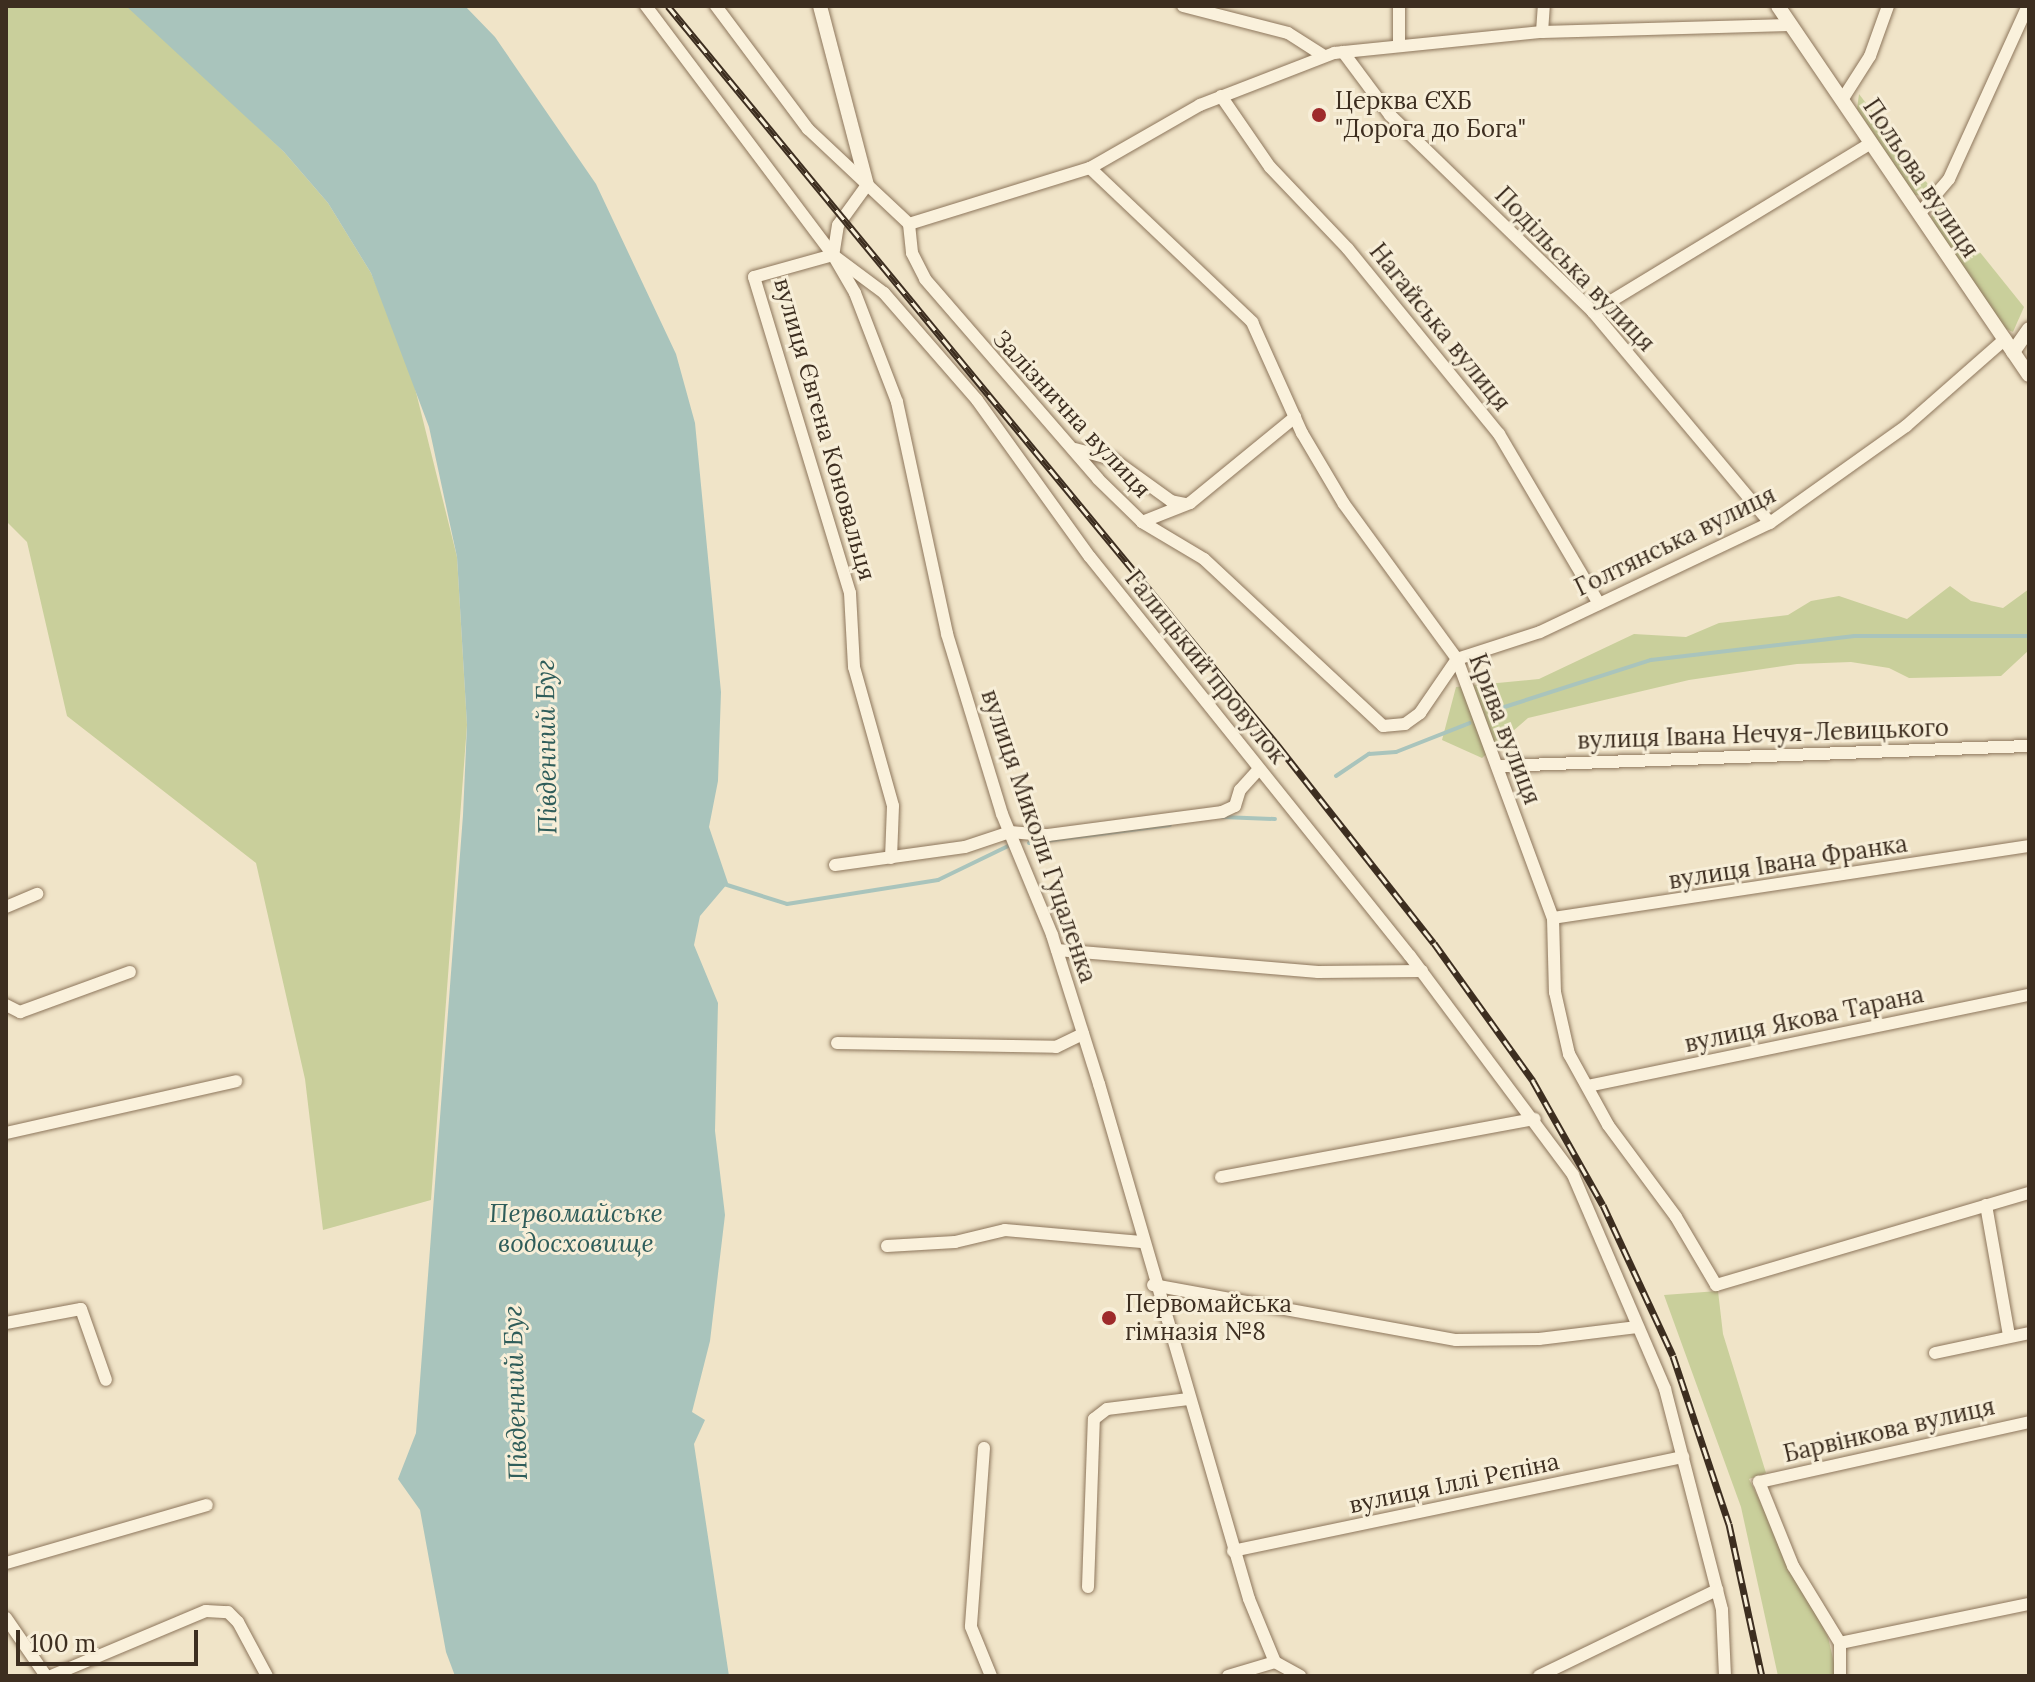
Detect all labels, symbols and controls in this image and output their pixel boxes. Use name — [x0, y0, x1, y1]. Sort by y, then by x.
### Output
place label: Церква ЄХБ "Дорога до Бога" — [1335, 87, 1526, 143]
street label: Польова вулиця — [1857, 93, 1985, 263]
marker: Церква ЄХБ "Дорога до Бога" — [1310, 106, 1328, 124]
street label: Подільська вулиця — [1489, 181, 1661, 357]
street label: Нагайська вулиця — [1363, 237, 1517, 417]
street label: вулиця Євгена Коновальця — [768, 275, 882, 583]
street label: Залізнична вулиця — [987, 324, 1157, 504]
street label: Голтянська вулиця — [1570, 480, 1780, 602]
street label: Галицький провулок — [1119, 565, 1293, 769]
street label: Крива вулиця — [1463, 650, 1547, 808]
water label: Південний Буг — [529, 659, 563, 835]
street label: вулиця Миколи Гуцаленка — [975, 686, 1103, 986]
street label: вулиця Івана Нечуя-Левицького — [1577, 713, 1949, 755]
street label: вулиця Івана Франка — [1667, 829, 1909, 895]
street label: вулиця Якова Тарана — [1682, 980, 1926, 1058]
water label: Первомайське водосховище — [489, 1197, 663, 1258]
place label: Первомайська гімназія №8 — [1125, 1290, 1292, 1346]
water label: Південний Буг — [496, 1305, 534, 1481]
marker: Первомайська гімназія №8 — [1100, 1309, 1118, 1327]
street label: Барвінкова вулиця — [1781, 1392, 1997, 1468]
street label: вулиця Іллі Рєпіна — [1346, 1447, 1562, 1519]
scale bar — [20, 1614, 202, 1664]
text: 100 m — [30, 1628, 96, 1659]

